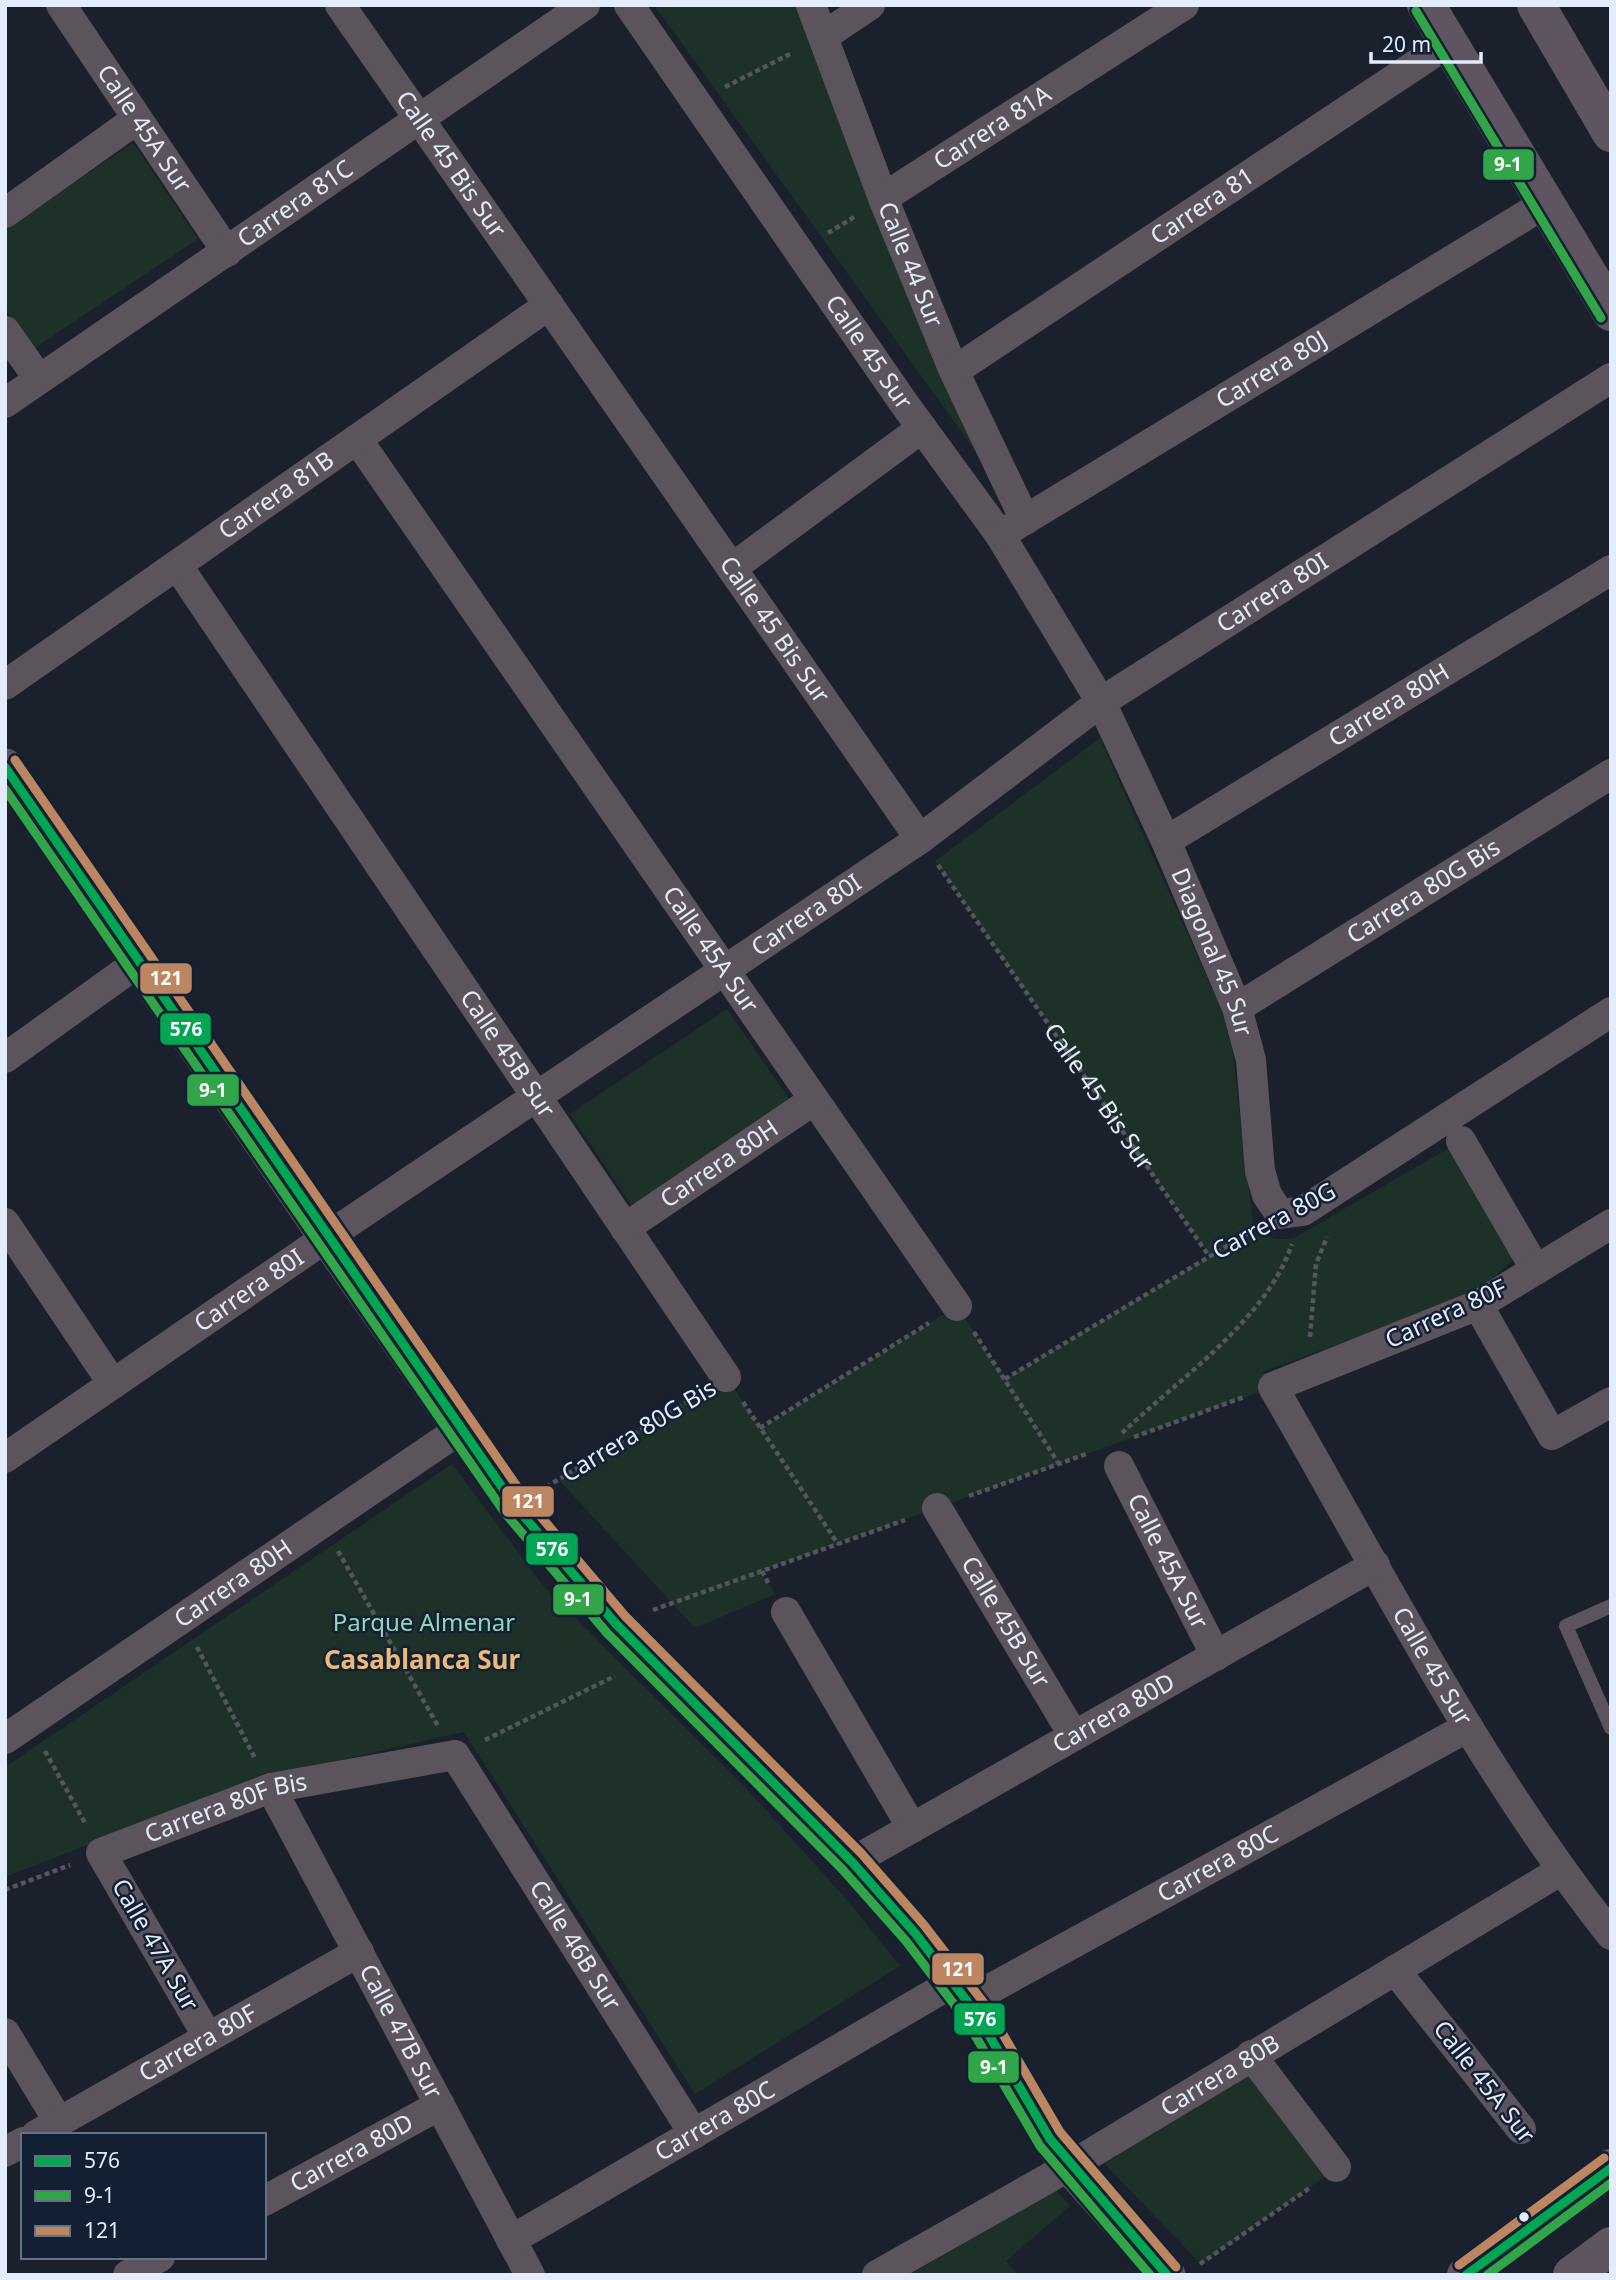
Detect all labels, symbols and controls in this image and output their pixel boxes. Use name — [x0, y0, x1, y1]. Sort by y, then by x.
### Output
scale bar — [1371, 21, 1481, 65]
text: 20 m — [1382, 30, 1431, 58]
street label: Calle 45A Sur — [90, 57, 200, 198]
street label: Carrera 81A — [927, 76, 1057, 176]
street label: Calle 45 Bis Sur — [389, 83, 515, 244]
line badge: 9-1 — [1482, 148, 1535, 181]
street label: Carrera 81C — [230, 151, 359, 254]
text: 9-1 — [1494, 151, 1522, 177]
street label: Carrera 81 — [1143, 159, 1260, 251]
street label: Calle 44 Sur — [871, 196, 952, 332]
street label: Calle 45 Sur — [819, 288, 921, 416]
street label: Carrera 80J — [1209, 322, 1333, 415]
street label: Carrera 81B — [211, 442, 340, 546]
street label: Carrera 80I — [1210, 544, 1334, 640]
street label: Calle 45 Bis Sur — [713, 549, 838, 709]
street label: Carrera 80H — [1321, 655, 1455, 753]
street label: Carrera 80G Bis — [1340, 830, 1506, 950]
street label: Diagonal 45 Sur — [1164, 862, 1262, 1039]
street label: Carrera 80I — [744, 865, 867, 963]
street label: Calle 45A Sur — [656, 879, 767, 1019]
line badge: 121 — [139, 962, 193, 995]
text: 121 — [150, 965, 182, 991]
street label: Calle 45B Sur — [454, 982, 564, 1124]
line badge: 576 — [159, 1012, 212, 1046]
text: 576 — [170, 1016, 202, 1042]
street label: Calle 45 Bis Sur — [1037, 1016, 1162, 1176]
line badge: 9-1 — [186, 1073, 240, 1107]
text: 9-1 — [199, 1077, 227, 1103]
street label: Carrera 80H — [653, 1111, 784, 1215]
street label: Carrera 80G — [1206, 1173, 1341, 1266]
street label: Carrera 80I — [187, 1240, 310, 1339]
street label: Carrera 80F — [1379, 1270, 1512, 1355]
street label: Carrera 80G Bis — [555, 1370, 722, 1489]
line badge: 121 — [501, 1485, 555, 1518]
street label: Calle 45A Sur — [1121, 1487, 1217, 1634]
text: 121 — [512, 1488, 544, 1514]
street label: Carrera 80H — [167, 1531, 298, 1634]
line badge: 576 — [525, 1532, 579, 1566]
text: 576 — [536, 1536, 568, 1562]
street label: Calle 45B Sur — [954, 1549, 1059, 1693]
line badge: 9-1 — [552, 1583, 605, 1616]
text: 9-1 — [564, 1586, 592, 1612]
street label: Calle 45 Sur — [1386, 1600, 1481, 1731]
park label: Parque Almenar — [333, 1605, 515, 1638]
district label: Casablanca Sur — [324, 1641, 520, 1677]
street label: Carrera 80D — [1046, 1664, 1180, 1760]
street label: Carrera 80F Bis — [139, 1764, 309, 1850]
street label: Carrera 80C — [1151, 1816, 1284, 1909]
street label: Calle 47A Sur — [105, 1872, 208, 2017]
street label: Calle 46B Sur — [523, 1873, 630, 2016]
line badge: 121 — [931, 1952, 985, 1986]
text: 121 — [942, 1956, 974, 1982]
street label: Calle 47B Sur — [353, 1958, 451, 2104]
street label: Carrera 80F — [132, 1995, 262, 2089]
line badge: 576 — [953, 2002, 1006, 2036]
text: 576 — [964, 2006, 996, 2032]
street label: Calle 45A Sur — [1427, 2013, 1544, 2150]
street label: Carrera 80B — [1154, 2026, 1285, 2123]
line badge: 9-1 — [967, 2050, 1020, 2084]
text: 9-1 — [980, 2054, 1008, 2080]
street label: Carrera 80C — [648, 2072, 780, 2168]
street label: Carrera 80D — [284, 2105, 419, 2199]
legend — [21, 2133, 266, 2259]
text: 576 — [84, 2146, 120, 2174]
text: 9-1 — [84, 2181, 115, 2209]
unlabelled marker — [1517, 2210, 1531, 2224]
text: 121 — [84, 2216, 120, 2244]

